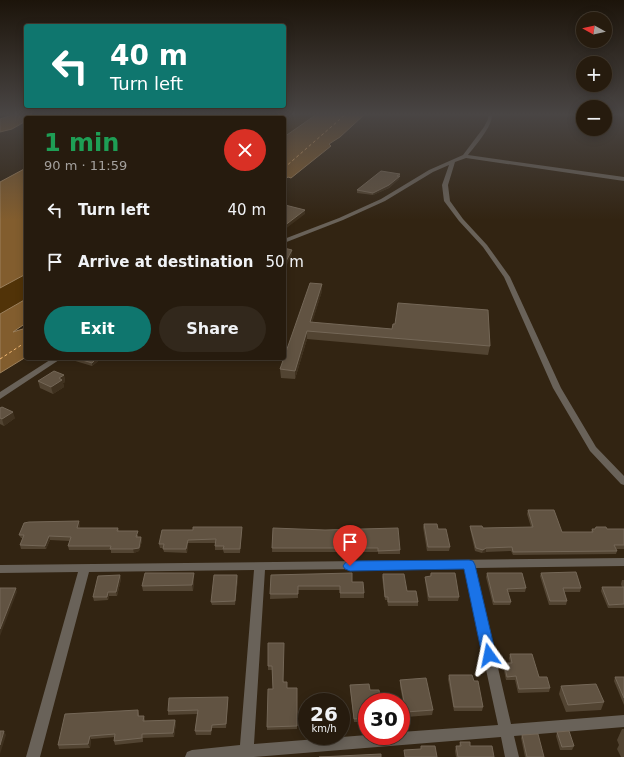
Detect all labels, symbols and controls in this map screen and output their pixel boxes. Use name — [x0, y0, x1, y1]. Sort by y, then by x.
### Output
north arrow — [576, 12, 612, 48]
map controls — [576, 12, 612, 136]
text: 40 m — [110, 39, 188, 72]
icon: left — [44, 40, 96, 92]
button: + — [576, 56, 612, 92]
text: Turn left — [110, 73, 183, 94]
button: − — [576, 100, 612, 136]
text: 1 min — [44, 129, 119, 157]
button: close — [224, 129, 266, 171]
text: 90 m · 11:59 — [44, 158, 127, 173]
icon: left — [44, 199, 66, 221]
text: Turn left — [78, 201, 150, 219]
text: 40 m — [228, 201, 266, 219]
icon: arrive — [44, 251, 66, 273]
text: Arrive at destination — [78, 253, 253, 271]
text: 50 m — [265, 253, 304, 271]
button: Exit — [44, 306, 151, 352]
button: Share — [159, 306, 266, 352]
pin — [333, 525, 367, 566]
icon: arrive — [339, 531, 361, 553]
position arrow — [468, 634, 510, 676]
speed limit sign: 30 — [358, 693, 410, 745]
text: 26 — [310, 702, 338, 726]
text: km/h — [311, 723, 337, 734]

